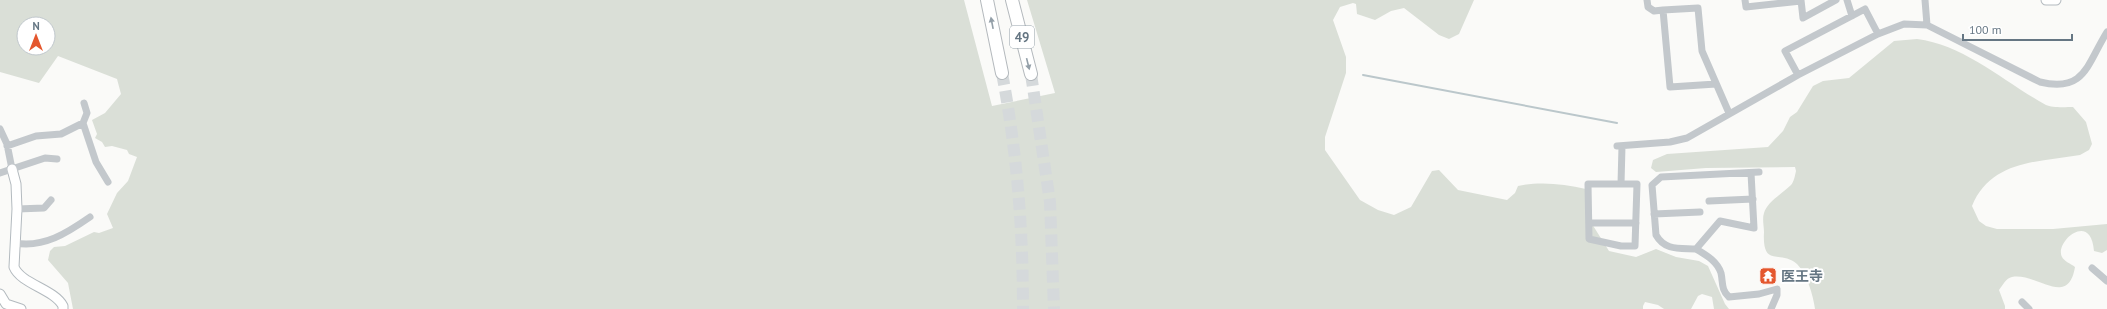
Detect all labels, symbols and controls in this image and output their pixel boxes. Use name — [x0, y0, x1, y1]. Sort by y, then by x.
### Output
north arrow — [16, 16, 56, 56]
scale bar — [1963, 16, 2072, 42]
one-way arrow — [989, 17, 995, 29]
text: N — [32, 19, 40, 33]
text: 100 m — [1969, 22, 2002, 37]
road number: 49 — [1010, 26, 1034, 48]
one-way arrow — [1026, 58, 1032, 70]
temple icon: 医王寺 — [1758, 266, 1778, 286]
place label: 医王寺 — [1781, 267, 1823, 285]

